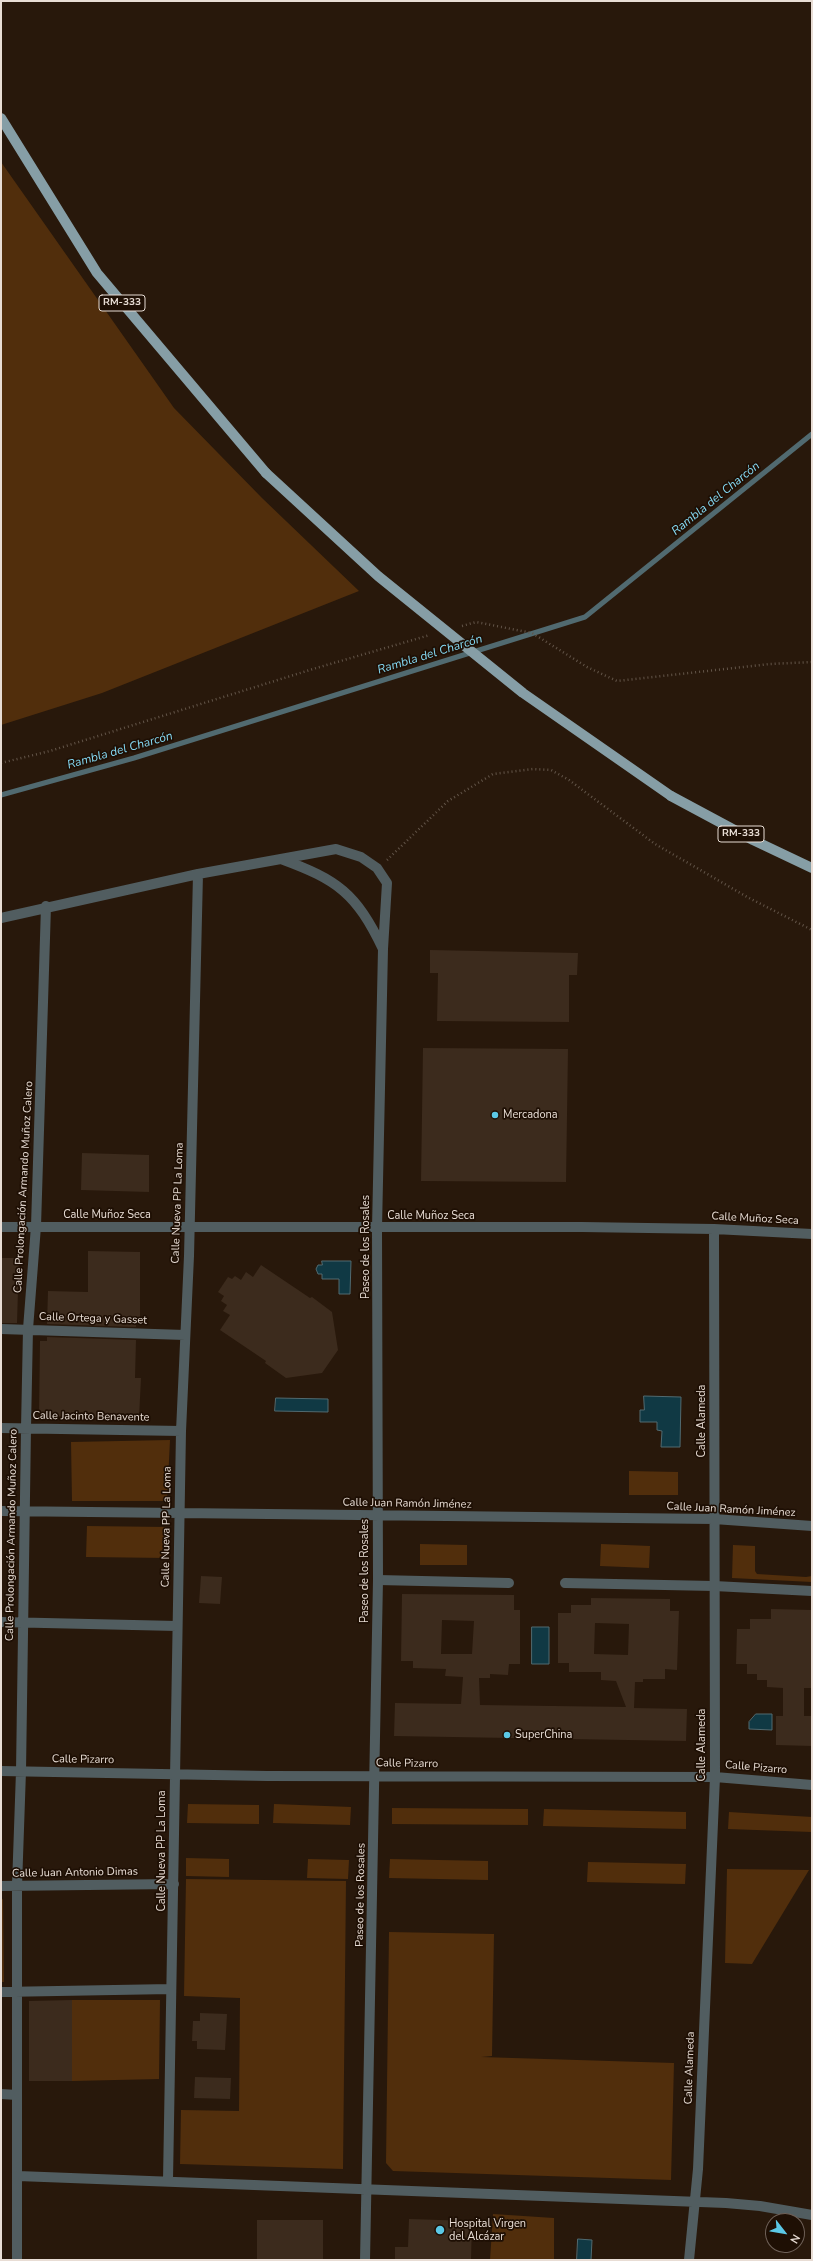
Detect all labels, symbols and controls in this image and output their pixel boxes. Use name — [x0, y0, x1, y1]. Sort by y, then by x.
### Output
road number: RM-333 — [99, 295, 145, 311]
water label: Rambla del Charcón — [669, 459, 763, 539]
water label: Rambla del Charcón — [376, 632, 484, 678]
water label: Rambla del Charcón — [66, 729, 174, 773]
road number: RM-333 — [718, 826, 764, 842]
street label: Calle Prolongación Armando Muñoz Calero — [12, 1081, 36, 1293]
place label: Mercadona — [503, 1108, 558, 1122]
marker: Mercadona — [490, 1110, 500, 1120]
street label: Calle Nueva PP La Loma — [169, 1142, 187, 1264]
street label: Paseo de los Rosales — [359, 1195, 373, 1299]
street label: Calle Muñoz Seca — [63, 1208, 151, 1222]
street label: Calle Muñoz Seca — [387, 1209, 475, 1223]
street label: Calle Muñoz Seca — [711, 1210, 799, 1228]
street label: Calle Ortega y Gasset — [39, 1311, 147, 1327]
street label: Calle Alameda — [695, 1385, 709, 1457]
street label: Calle Jacinto Benavente — [32, 1409, 150, 1425]
street label: Calle Prolongación Armando Muñoz Calero — [4, 1429, 20, 1641]
street label: Calle Nueva PP La Loma — [159, 1466, 175, 1588]
street label: Calle Juan Ramón Jiménez — [342, 1496, 472, 1512]
street label: Calle Juan Ramón Jiménez — [666, 1500, 796, 1520]
street label: Paseo de los Rosales — [358, 1519, 372, 1623]
street label: Calle Alameda — [695, 1709, 709, 1781]
place label: SuperChina — [515, 1728, 572, 1742]
marker: SuperChina — [502, 1730, 512, 1740]
street label: Calle Pizarro — [52, 1753, 114, 1767]
street label: Calle Pizarro — [376, 1757, 438, 1771]
street label: Calle Pizarro — [724, 1759, 788, 1777]
street label: Calle Nueva PP La Loma — [155, 1790, 169, 1912]
street label: Paseo de los Rosales — [353, 1843, 369, 1947]
street label: Calle Juan Antonio Dimas — [12, 1865, 138, 1881]
street label: Calle Alameda — [682, 2031, 698, 2105]
north arrow — [765, 2213, 805, 2253]
place label: Hospital Virgen del Alcázar — [449, 2217, 526, 2243]
marker: Hospital Virgen del Alcázar — [434, 2224, 446, 2236]
text: N — [786, 2232, 803, 2246]

